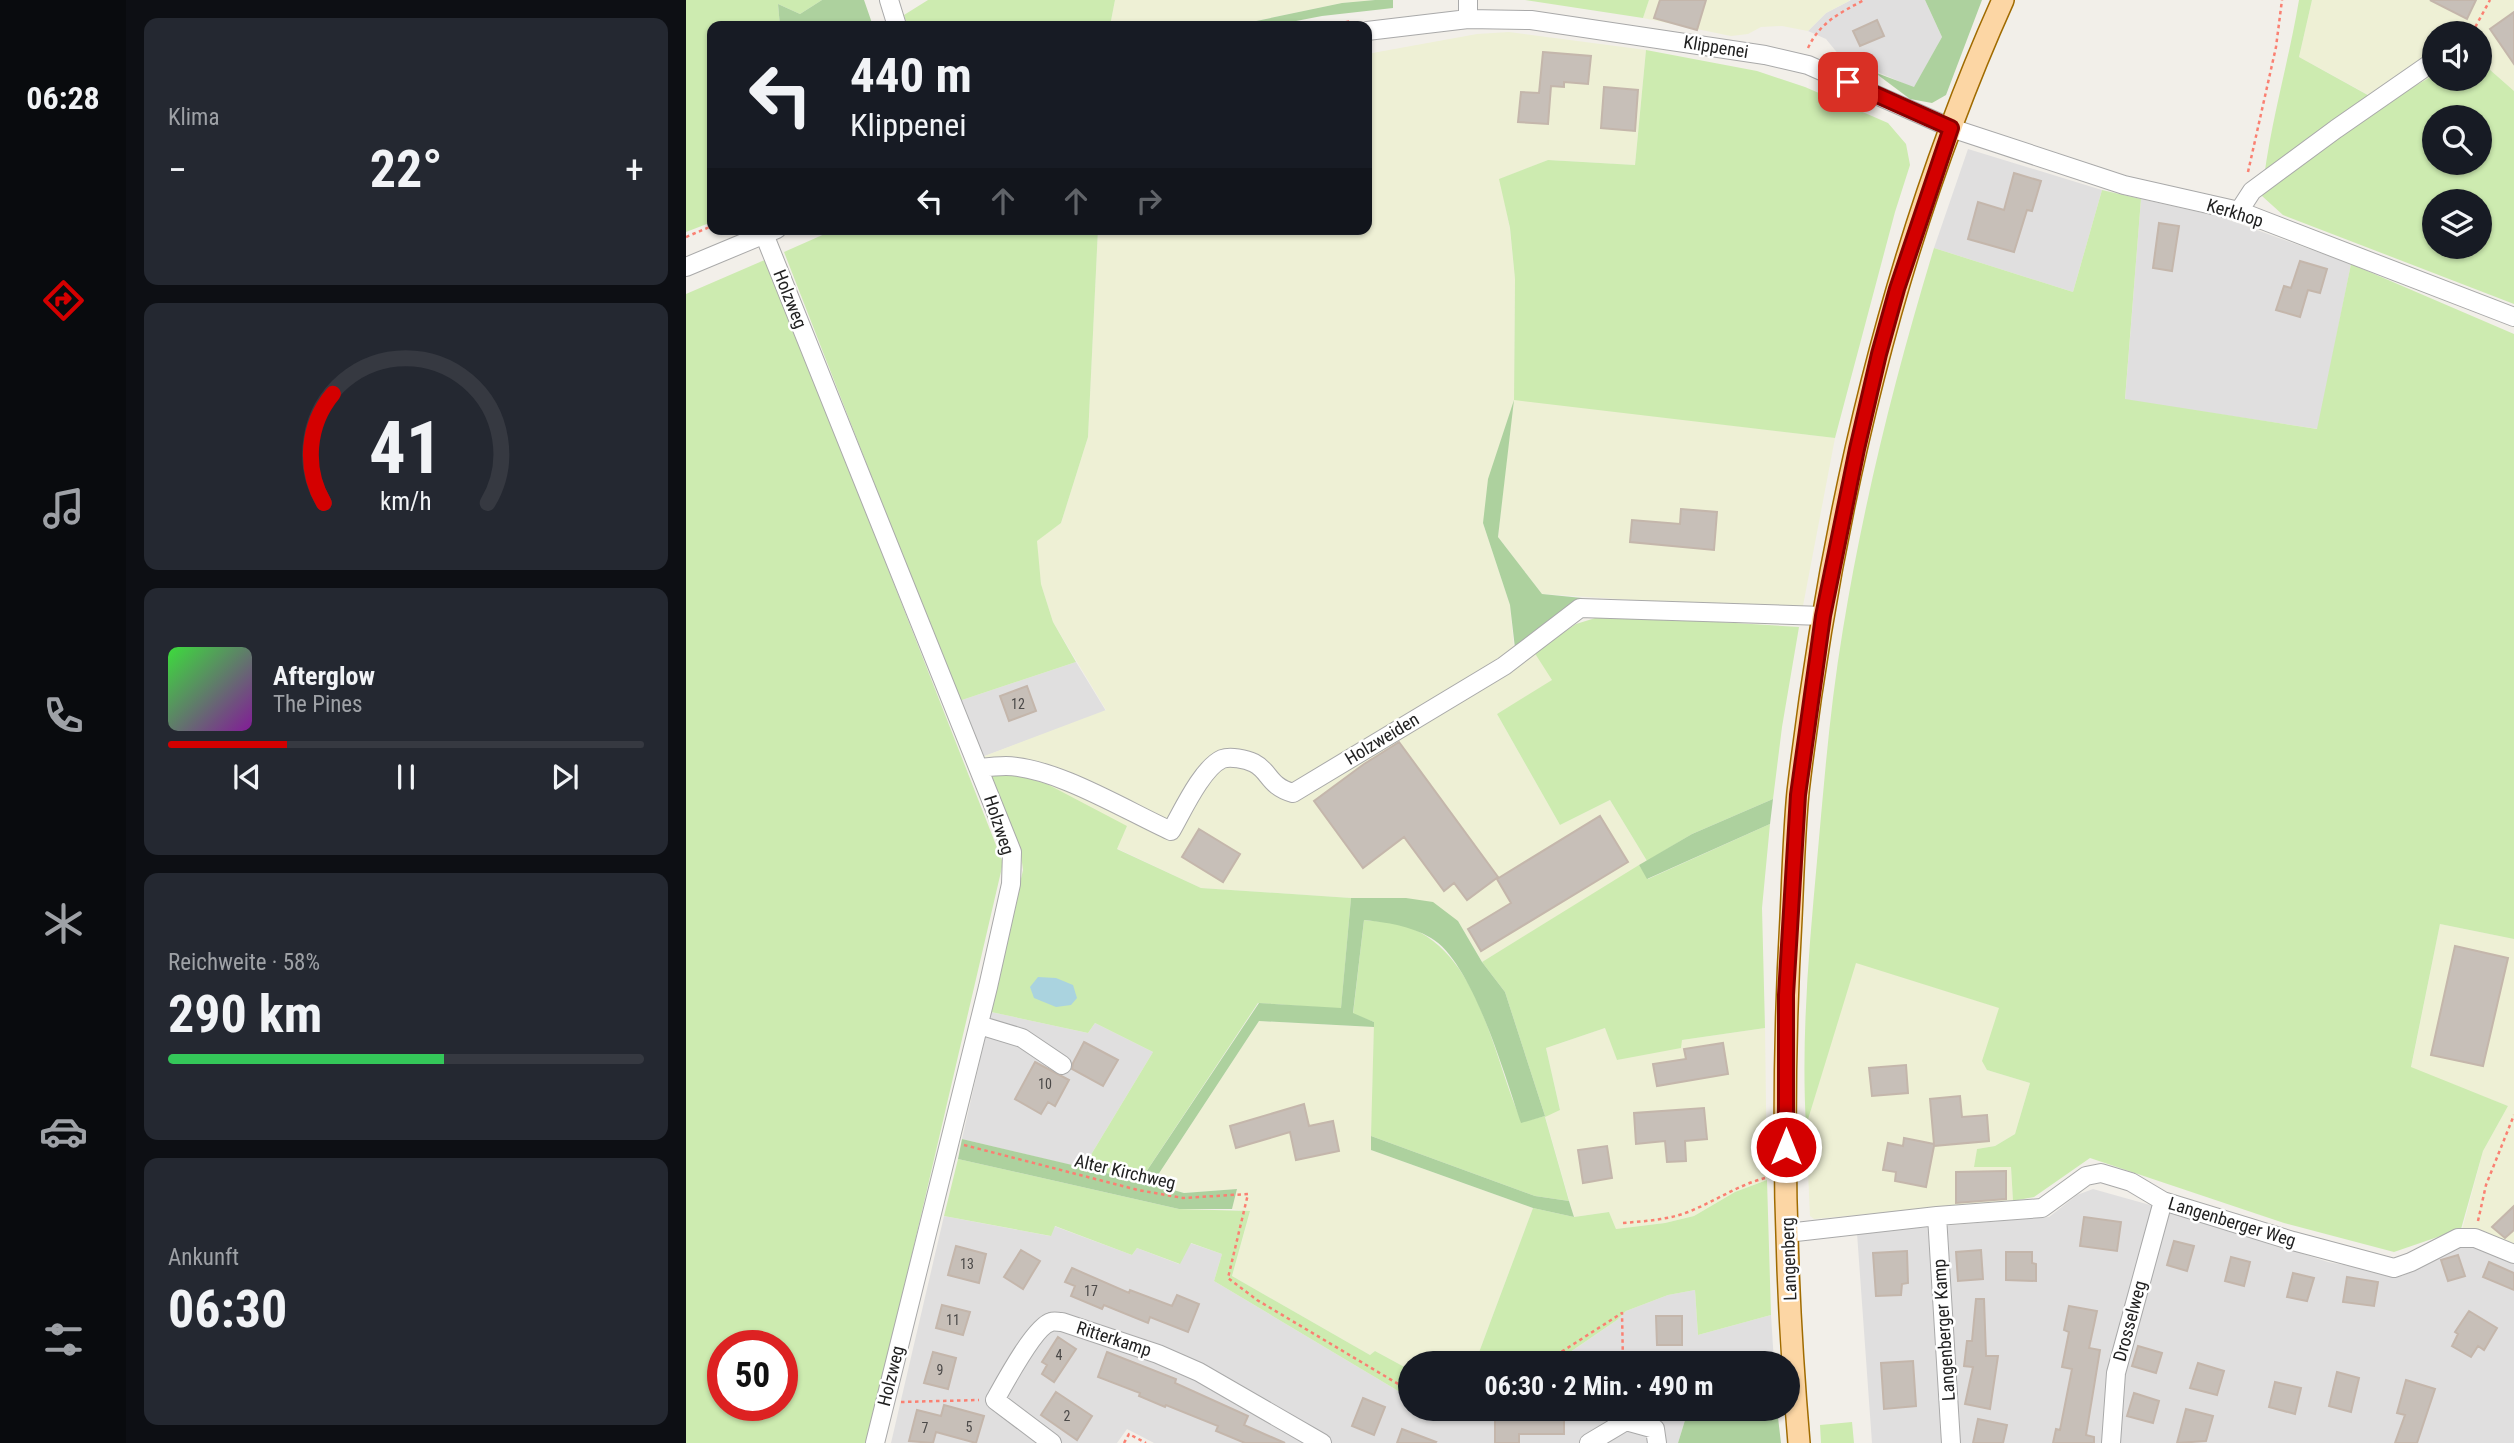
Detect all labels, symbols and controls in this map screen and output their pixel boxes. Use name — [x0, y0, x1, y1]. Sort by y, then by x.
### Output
map controls — [2422, 21, 2492, 259]
button: sound — [2422, 21, 2492, 91]
street label: Klippenei — [1682, 31, 1750, 62]
text: 440 m — [850, 47, 972, 104]
icon: left — [735, 49, 826, 140]
pin — [1818, 52, 1878, 112]
icon: arrive — [1829, 63, 1867, 101]
text: 06:28 — [26, 79, 100, 117]
text: Klima — [168, 104, 219, 131]
button: search — [2422, 105, 2492, 175]
text: Klippenei — [850, 106, 967, 144]
text: 22° — [370, 139, 442, 200]
text: − — [168, 148, 187, 192]
text: + — [625, 148, 644, 192]
icon: left — [911, 182, 949, 220]
icon: ahead — [984, 182, 1022, 220]
icon: ahead — [1057, 182, 1095, 220]
icon: right — [1130, 182, 1168, 220]
button: layers — [2422, 189, 2492, 259]
street label: Kerkhop — [2204, 194, 2266, 231]
street label: Holzweg — [769, 266, 812, 331]
icon: directions — [39, 276, 88, 325]
text: 41 — [369, 405, 443, 491]
icon: music — [39, 484, 88, 533]
text: km/h — [380, 486, 432, 515]
text: Afterglow — [273, 661, 375, 691]
icon: phone — [39, 691, 88, 740]
text: The Pines — [273, 691, 363, 718]
house number: 12 — [1011, 696, 1025, 712]
street label: Holzweiden — [1341, 708, 1423, 769]
icon: previous — [228, 758, 266, 796]
icon: pause — [387, 758, 425, 796]
icon: next — [546, 758, 584, 796]
street label: Holzweg — [980, 792, 1019, 857]
icon: climate — [39, 899, 88, 948]
text: Reichweite · 58% — [168, 949, 320, 976]
text: 290 km — [168, 984, 322, 1045]
house number: 10 — [1038, 1076, 1052, 1092]
icon: car — [39, 1107, 88, 1156]
position arrow — [1749, 1110, 1823, 1184]
street label: Alter Kirchweg — [1072, 1150, 1178, 1193]
street label: Langenberger Weg — [2166, 1192, 2298, 1251]
street label: Langenberg — [1777, 1217, 1800, 1301]
text: Ankunft — [168, 1244, 239, 1271]
house number: 13 — [960, 1256, 974, 1272]
street label: Langenberger Kamp — [1928, 1258, 1959, 1402]
street label: Drosselweg — [2109, 1278, 2150, 1363]
text: 06:30 — [168, 1279, 287, 1340]
house number: 17 — [1084, 1283, 1098, 1299]
house number: 11 — [946, 1312, 960, 1328]
icon: filters — [39, 1315, 88, 1364]
street label: Ritterkamp — [1074, 1317, 1154, 1361]
speed limit sign: 50 — [707, 1330, 798, 1421]
street label: Holzweg — [873, 1344, 908, 1408]
house number: 4 — [1056, 1347, 1063, 1363]
house number: 9 — [937, 1362, 943, 1378]
text: 06:30 · 2 Min. · 490 m — [1485, 1371, 1713, 1401]
house number: 2 — [1064, 1408, 1071, 1424]
house number: 5 — [966, 1419, 973, 1435]
house number: 7 — [922, 1420, 929, 1436]

